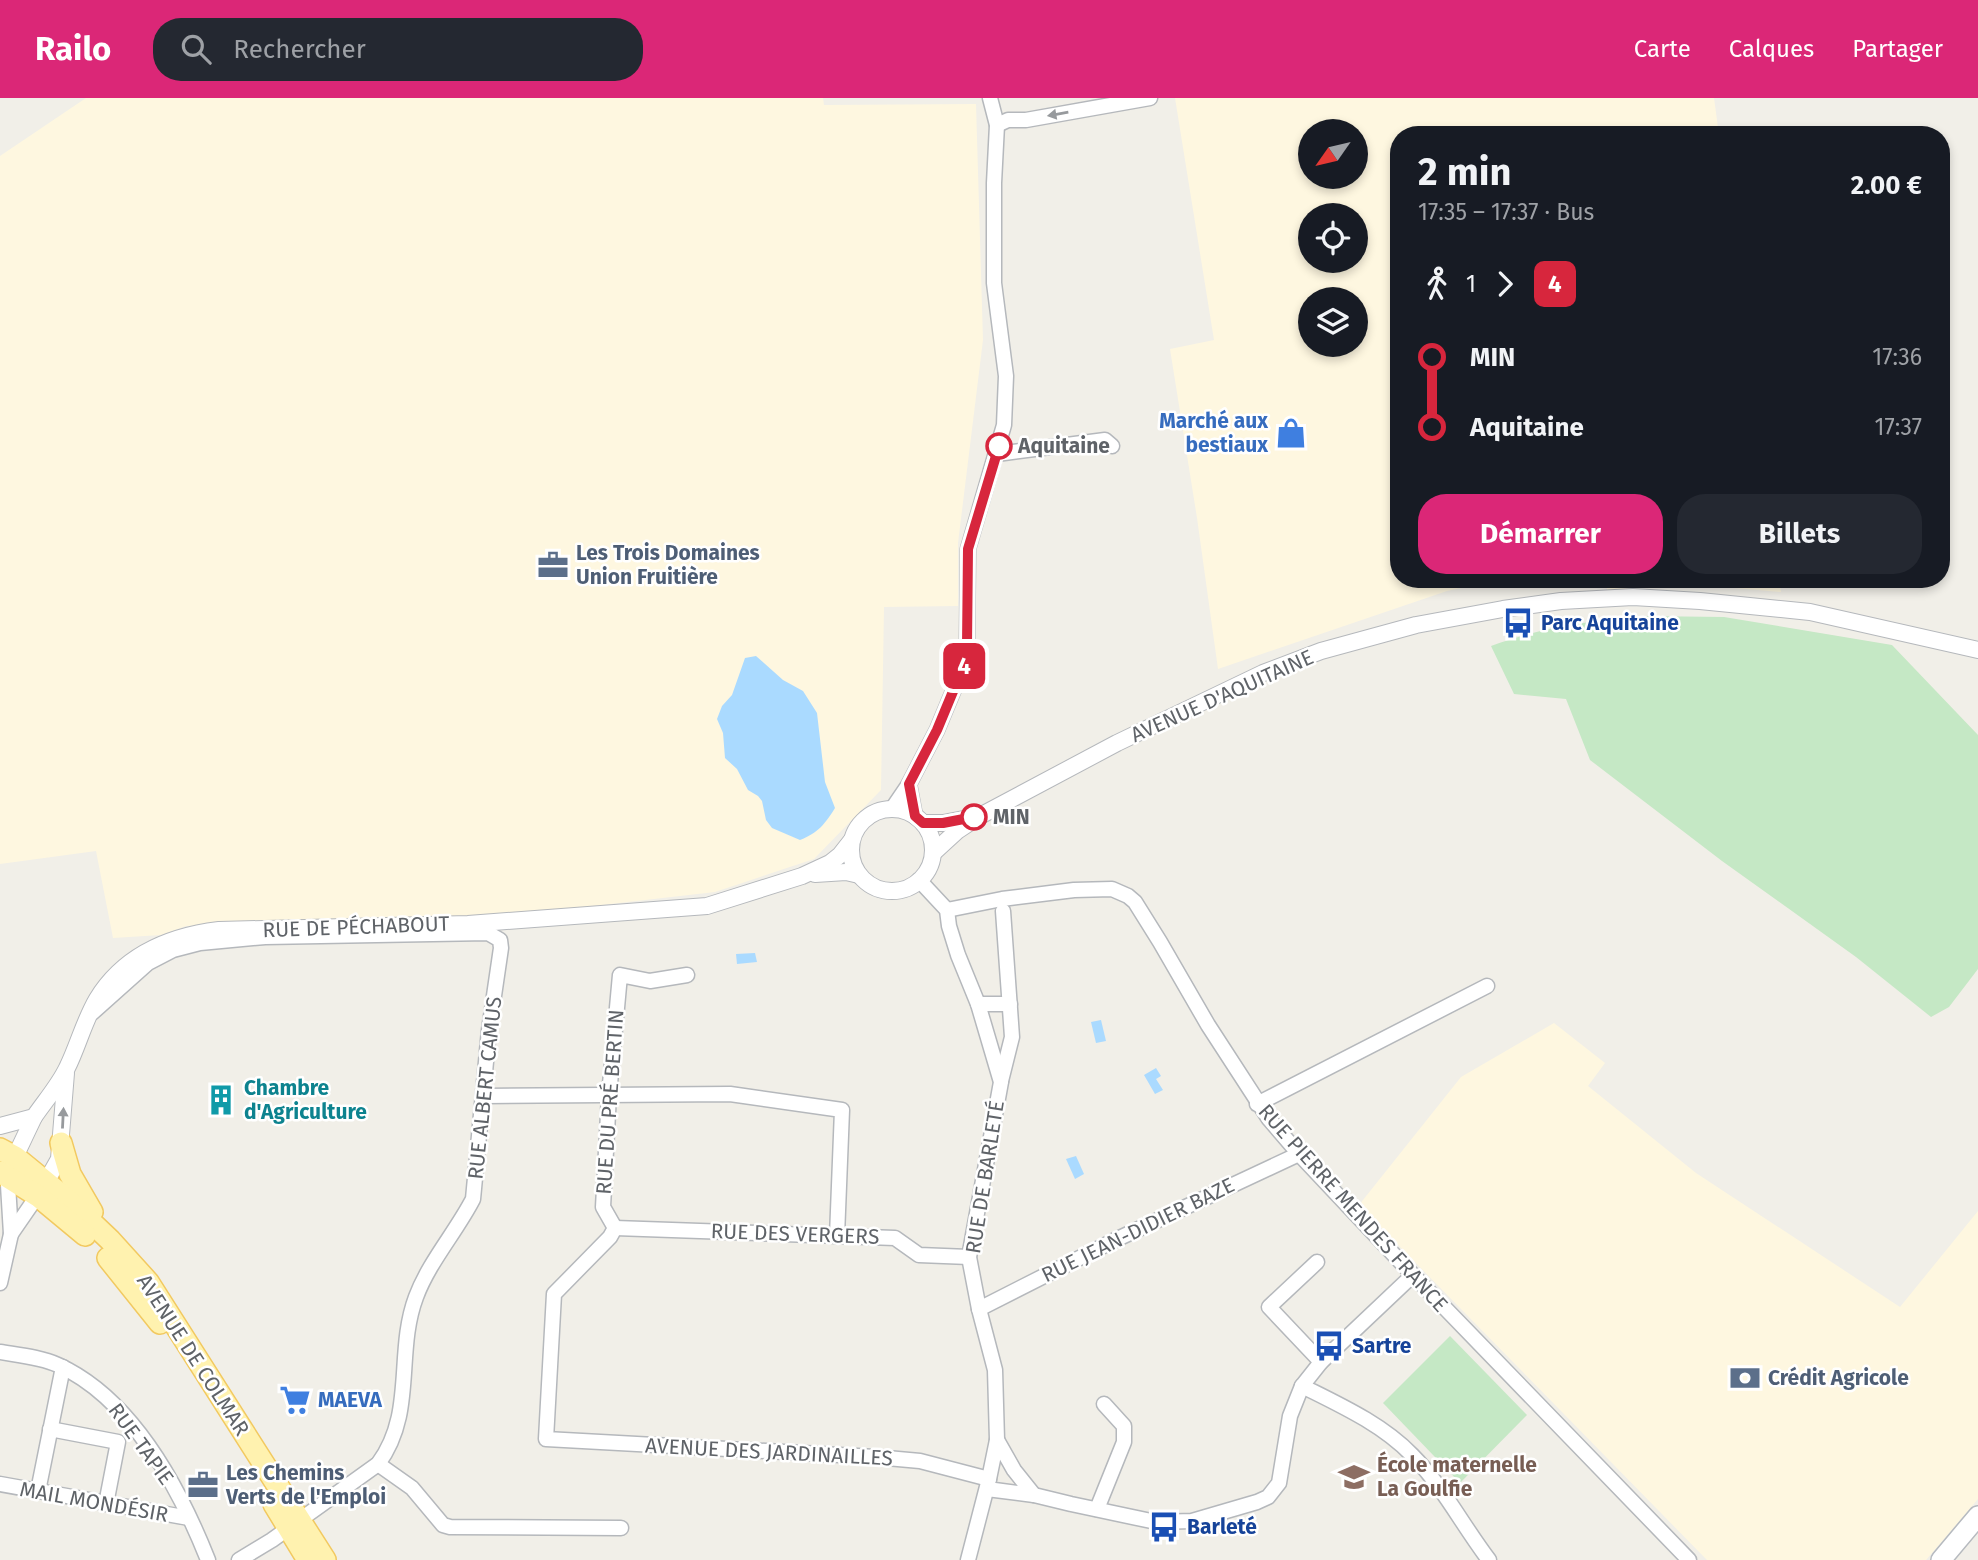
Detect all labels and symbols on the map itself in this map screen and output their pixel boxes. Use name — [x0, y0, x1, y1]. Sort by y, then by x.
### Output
one-way arrow — [1047, 109, 1069, 120]
north arrow — [1298, 119, 1368, 189]
place label: Marché aux bestiaux — [1159, 408, 1268, 458]
shop icon: Marché aux bestiaux — [1274, 416, 1308, 450]
marker: Aquitaine — [986, 433, 1012, 459]
place label: Aquitaine — [1017, 433, 1110, 459]
place label: Les Trois Domaines Union Fruitière — [576, 540, 760, 590]
office icon: Les Trois Domaines Union Fruitière — [536, 548, 570, 582]
bus stop icon: Parc Aquitaine — [1501, 606, 1535, 640]
place label: Parc Aquitaine — [1541, 610, 1679, 636]
line badge: 4 — [941, 643, 987, 689]
street label: AVENUE D'AQUITAINE — [1127, 644, 1317, 748]
marker: MIN — [961, 804, 987, 830]
place label: MIN — [993, 804, 1030, 830]
street label: RUE DE PÉCHABOUT — [262, 911, 450, 943]
street label: RUE ALBERT CAMUS — [462, 995, 508, 1181]
street label: RUE DU PRÉ BERTIN — [591, 1008, 629, 1196]
place label: Chambre d'Agriculture — [244, 1075, 367, 1125]
building icon: Chambre d'Agriculture — [204, 1083, 238, 1117]
street label: RUE DE BARLETÉ — [960, 1099, 1010, 1255]
street label: RUE PIERRE MENDES FRANCE — [1253, 1099, 1453, 1317]
one-way arrow — [57, 1107, 68, 1129]
street label: RUE JEAN-DIDIER BAZE — [1037, 1172, 1239, 1288]
street label: RUE DES VERGERS — [710, 1218, 880, 1250]
street label: AVENUE DE COLMAR — [131, 1269, 255, 1441]
bus stop icon: Sartre — [1312, 1329, 1346, 1363]
place label: Sartre — [1352, 1333, 1412, 1359]
bank icon: Crédit Agricole — [1728, 1361, 1762, 1395]
place label: Crédit Agricole — [1768, 1365, 1909, 1391]
supermarket icon: MAEVA — [278, 1383, 312, 1417]
place label: MAEVA — [318, 1387, 383, 1413]
street label: RUE TAPIE — [103, 1398, 179, 1490]
street label: AVENUE DES JARDINAILLES — [644, 1433, 894, 1471]
place label: École maternelle La Goulfie — [1377, 1451, 1537, 1502]
place label: Les Chemins Verts de l'Emploi — [225, 1460, 386, 1510]
school or university icon: École maternelle La Goulfie — [1337, 1460, 1371, 1494]
office icon: Les Chemins Verts de l'Emploi — [186, 1468, 220, 1502]
street label: MAIL MONDÉSIR — [18, 1476, 171, 1528]
bus stop icon: Barleté — [1147, 1510, 1181, 1544]
place label: Barleté — [1187, 1514, 1257, 1540]

